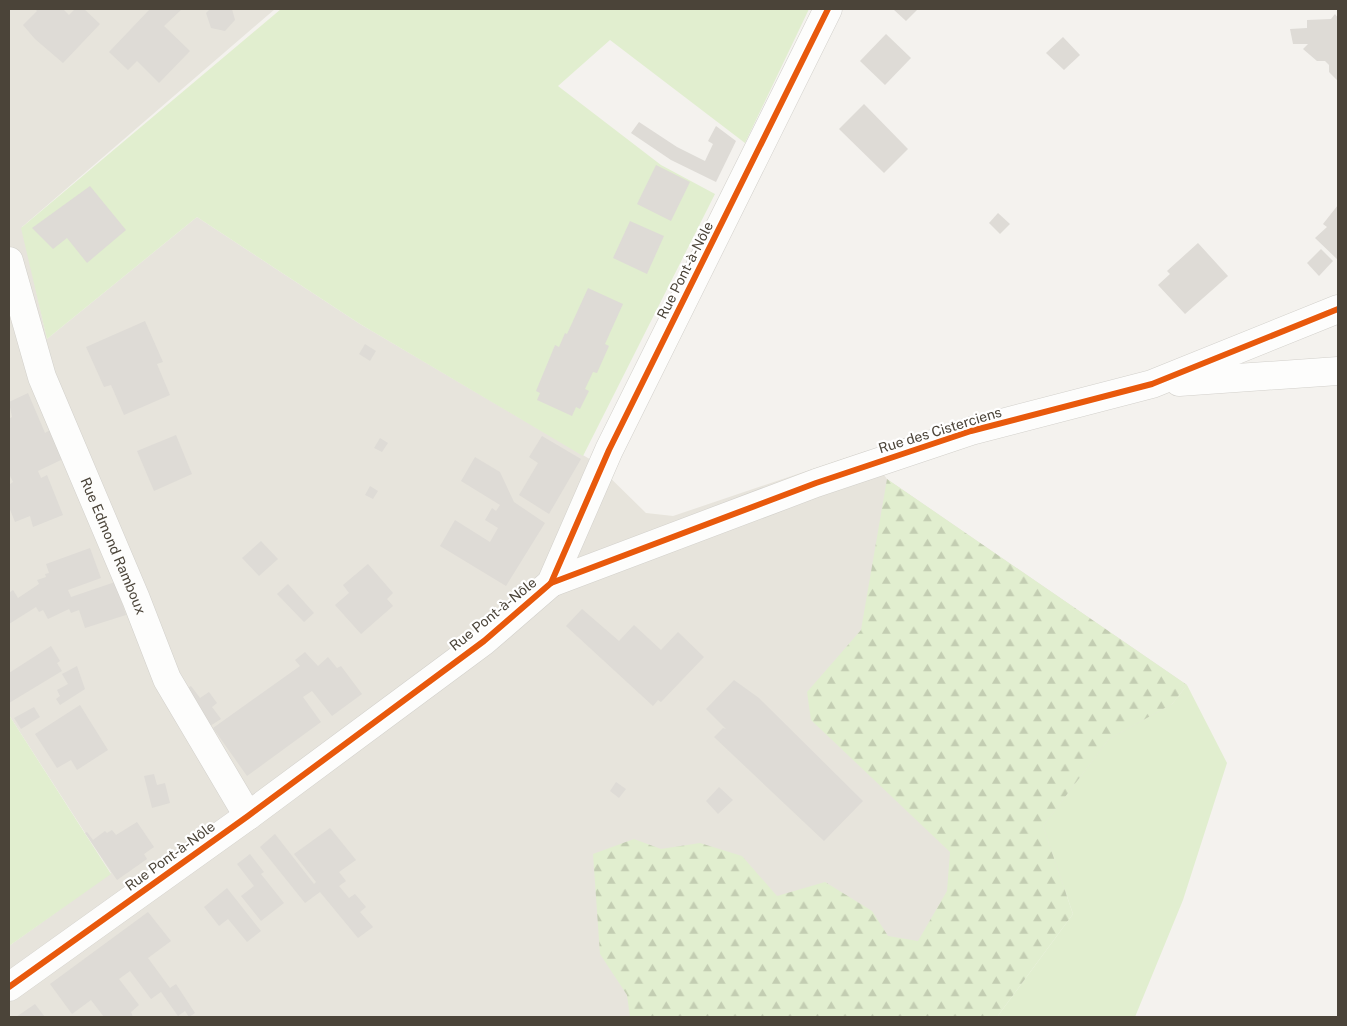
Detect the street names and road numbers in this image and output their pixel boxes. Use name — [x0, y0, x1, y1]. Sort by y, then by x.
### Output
street label: Rue Pont-à-Nôle — [654, 219, 716, 321]
street label: Rue des Cisterciens — [877, 404, 1003, 456]
street label: Rue Edmond Ramboux — [77, 475, 149, 617]
street label: Rue Pont-à-Nôle — [446, 574, 540, 654]
street label: Rue Pont-à-Nôle — [122, 818, 218, 894]

